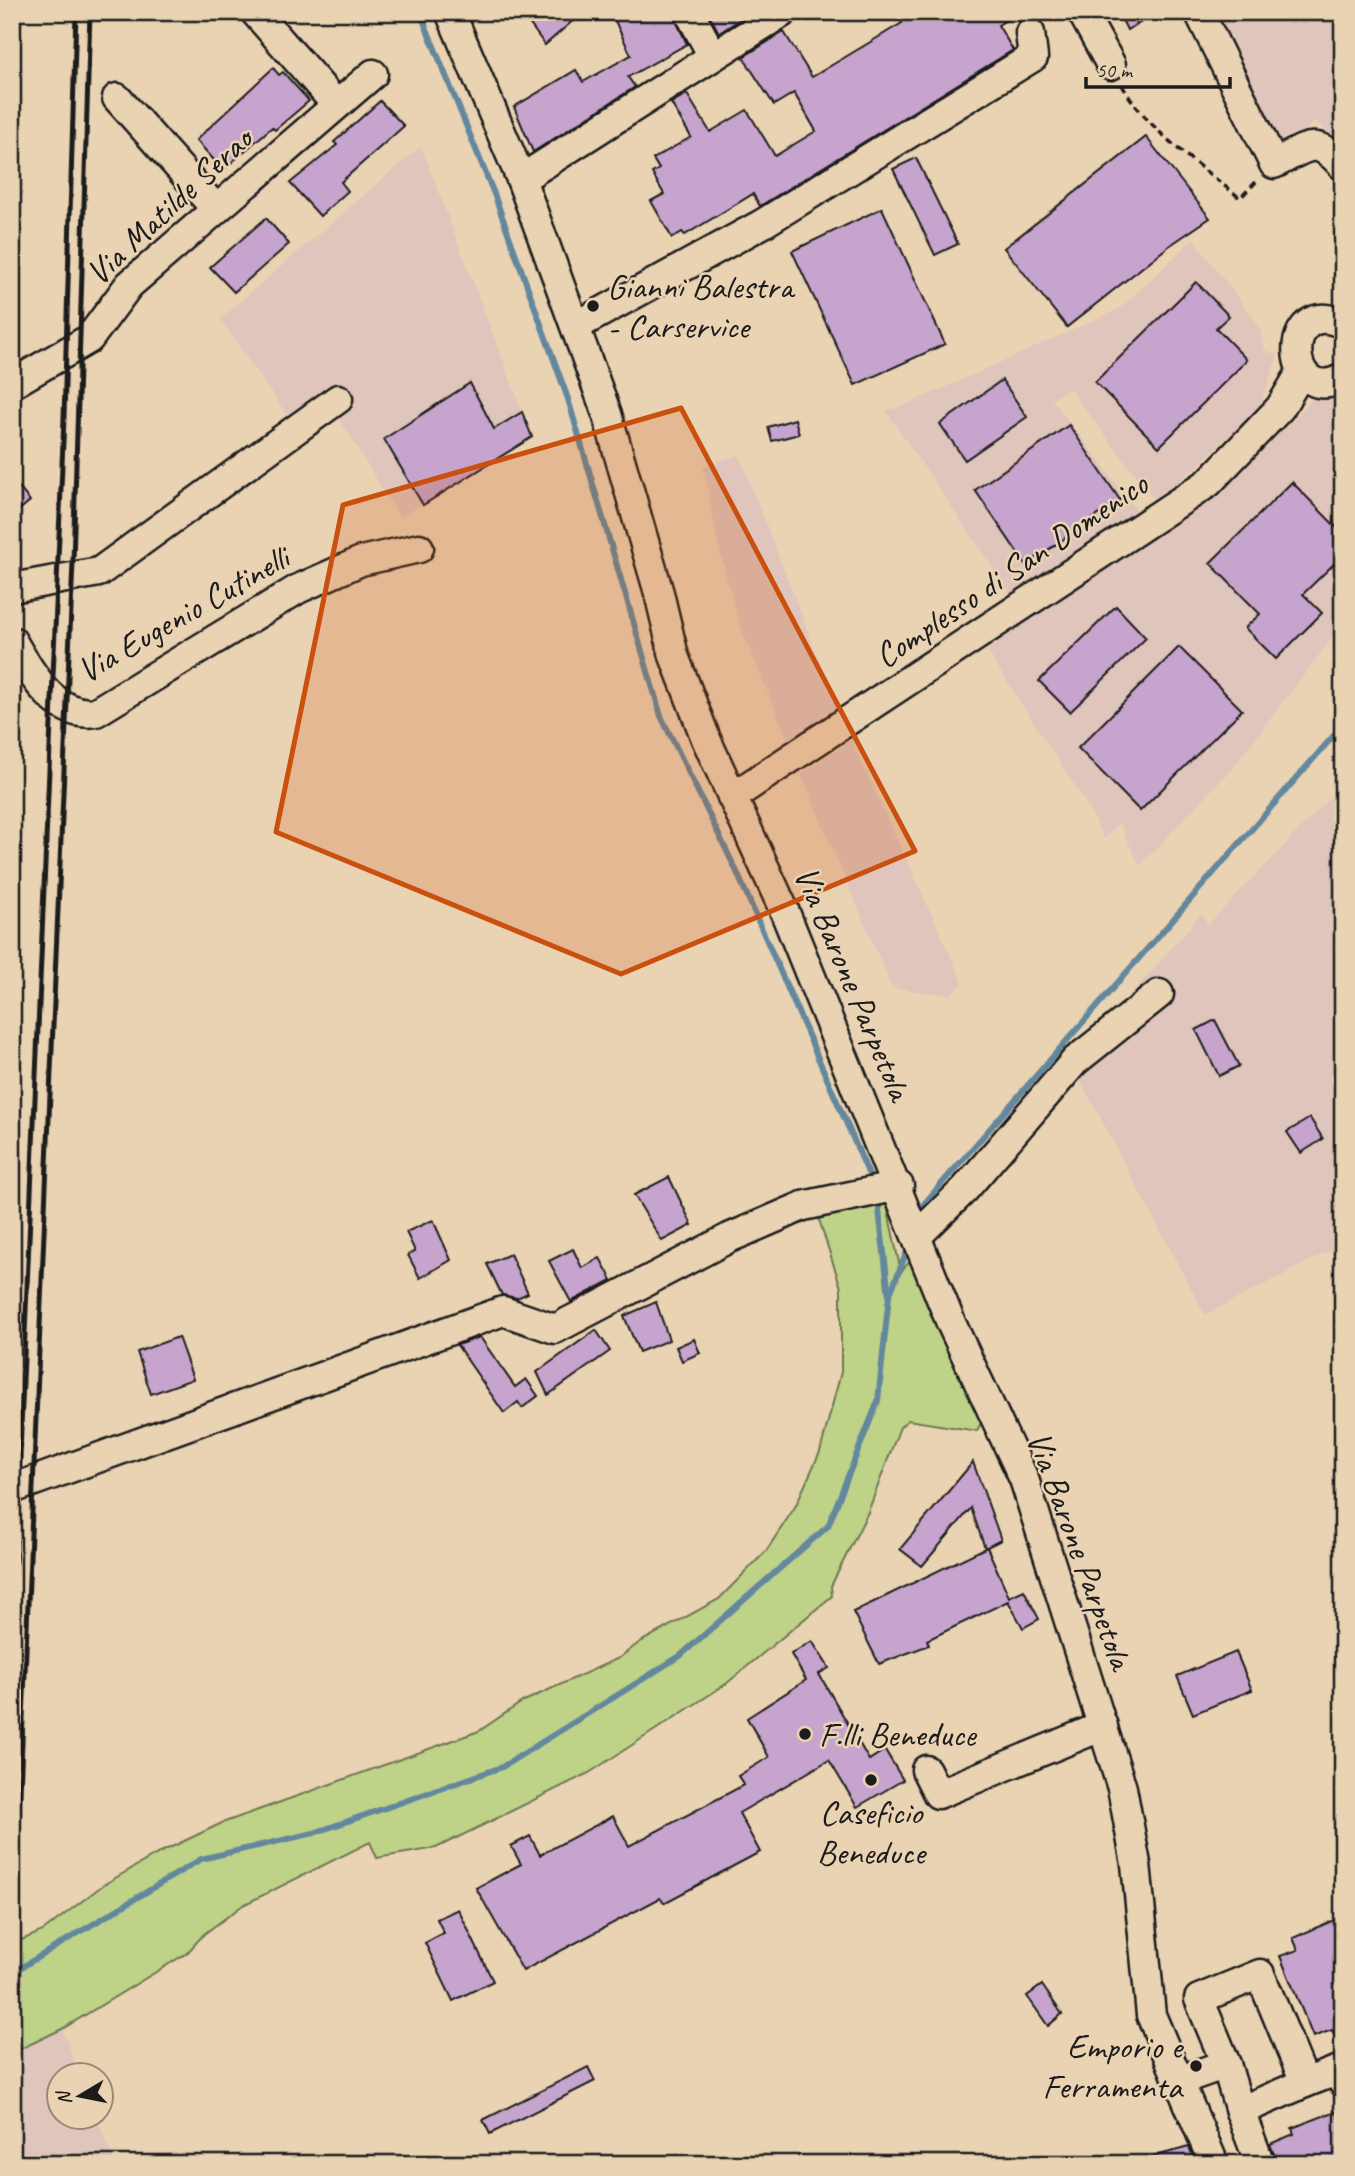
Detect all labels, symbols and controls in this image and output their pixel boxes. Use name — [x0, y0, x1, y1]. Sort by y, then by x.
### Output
scale bar — [1086, 46, 1229, 90]
text: 50 m — [1096, 57, 1134, 83]
street label: Via Matilde Serao — [76, 115, 265, 295]
place label: Gianni Balestra - Carservice — [607, 264, 795, 349]
marker: Gianni Balestra - Carservice — [585, 298, 601, 314]
street label: Complesso di San Domenico — [866, 461, 1158, 678]
street label: Via Eugenio Cutinelli — [69, 533, 301, 693]
street label: Via Barone Parpetola — [784, 859, 924, 1109]
street label: Via Barone Parpetola — [1016, 1425, 1145, 1677]
place label: F.lli Beneduce — [819, 1712, 978, 1757]
marker: F.lli Beneduce — [797, 1726, 813, 1742]
marker: Caseficio Beneduce — [863, 1772, 879, 1788]
place label: Caseficio Beneduce — [817, 1790, 928, 1875]
place label: Emporio e Ferramenta — [1042, 2024, 1185, 2109]
marker: Emporio e Ferramenta — [1188, 2058, 1204, 2074]
north arrow — [46, 2060, 116, 2130]
text: N — [51, 2088, 77, 2107]

